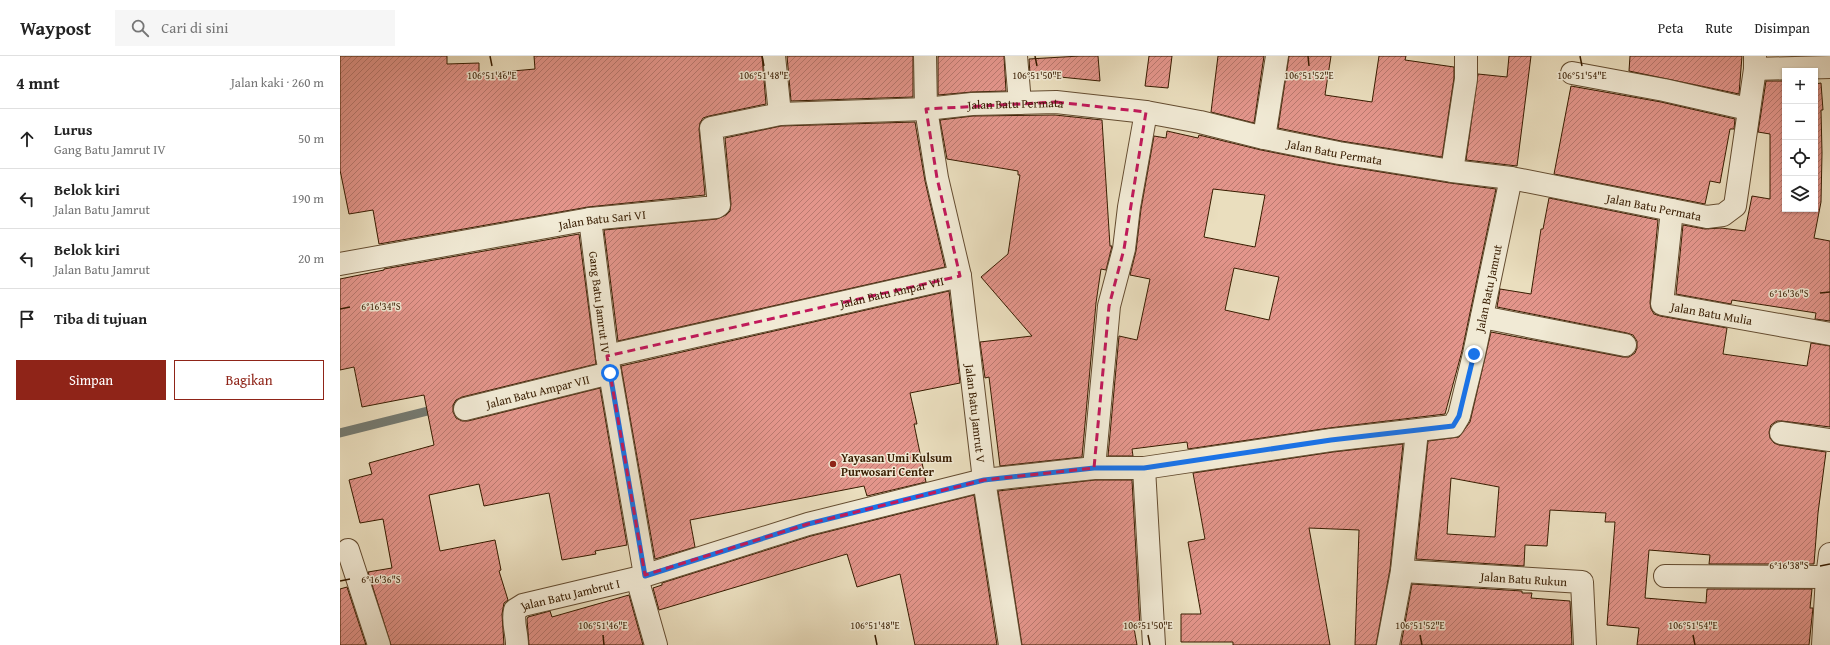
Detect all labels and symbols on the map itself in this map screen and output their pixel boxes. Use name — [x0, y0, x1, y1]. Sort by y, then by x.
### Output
text: 106°51'46"E — [467, 68, 517, 83]
text: 106°51'48"E — [739, 68, 789, 83]
text: 106°51'50"E — [1012, 68, 1062, 83]
text: 106°51'52"E — [1284, 68, 1334, 83]
text: 106°51'54"E — [1557, 68, 1607, 83]
street label: Jalan Batu Permata — [965, 93, 1065, 113]
street label: Jalan Batu Permata — [1284, 134, 1384, 168]
street label: Jalan Batu Permata — [1603, 188, 1703, 224]
street label: Jalan Batu Sari VI — [555, 205, 647, 233]
street label: Jalan Batu Jamrut — [1470, 242, 1505, 335]
street label: Gang Batu Jamrut IV — [586, 250, 615, 355]
street label: Jalan Batu Ampar VII — [836, 271, 946, 312]
text: 6°16'36"S — [1769, 286, 1809, 301]
street label: Jalan Batu Mulia — [1668, 297, 1754, 329]
text: 6°16'34"S — [361, 299, 401, 314]
route end — [1465, 345, 1483, 363]
street label: Jalan Batu Jamrut V — [962, 361, 990, 464]
route start — [601, 364, 619, 382]
street label: Jalan Batu Ampar VII — [482, 370, 592, 412]
place label: Yayasan Umi Kulsum Purwosari Center — [841, 449, 953, 480]
marker: Yayasan Umi Kulsum Purwosari Center — [828, 459, 838, 469]
text: 6°16'38"S — [1769, 558, 1809, 573]
street label: Jalan Batu Rukun — [1478, 567, 1568, 590]
text: 6°16'36"S — [361, 572, 401, 587]
street label: Jalan Batu Jambrut I — [515, 574, 622, 615]
text: 106°51'46"E — [578, 618, 628, 633]
text: 106°51'48"E — [850, 618, 900, 633]
text: 106°51'50"E — [1123, 618, 1173, 633]
text: 106°51'52"E — [1395, 618, 1445, 633]
text: 106°51'54"E — [1668, 618, 1718, 633]

